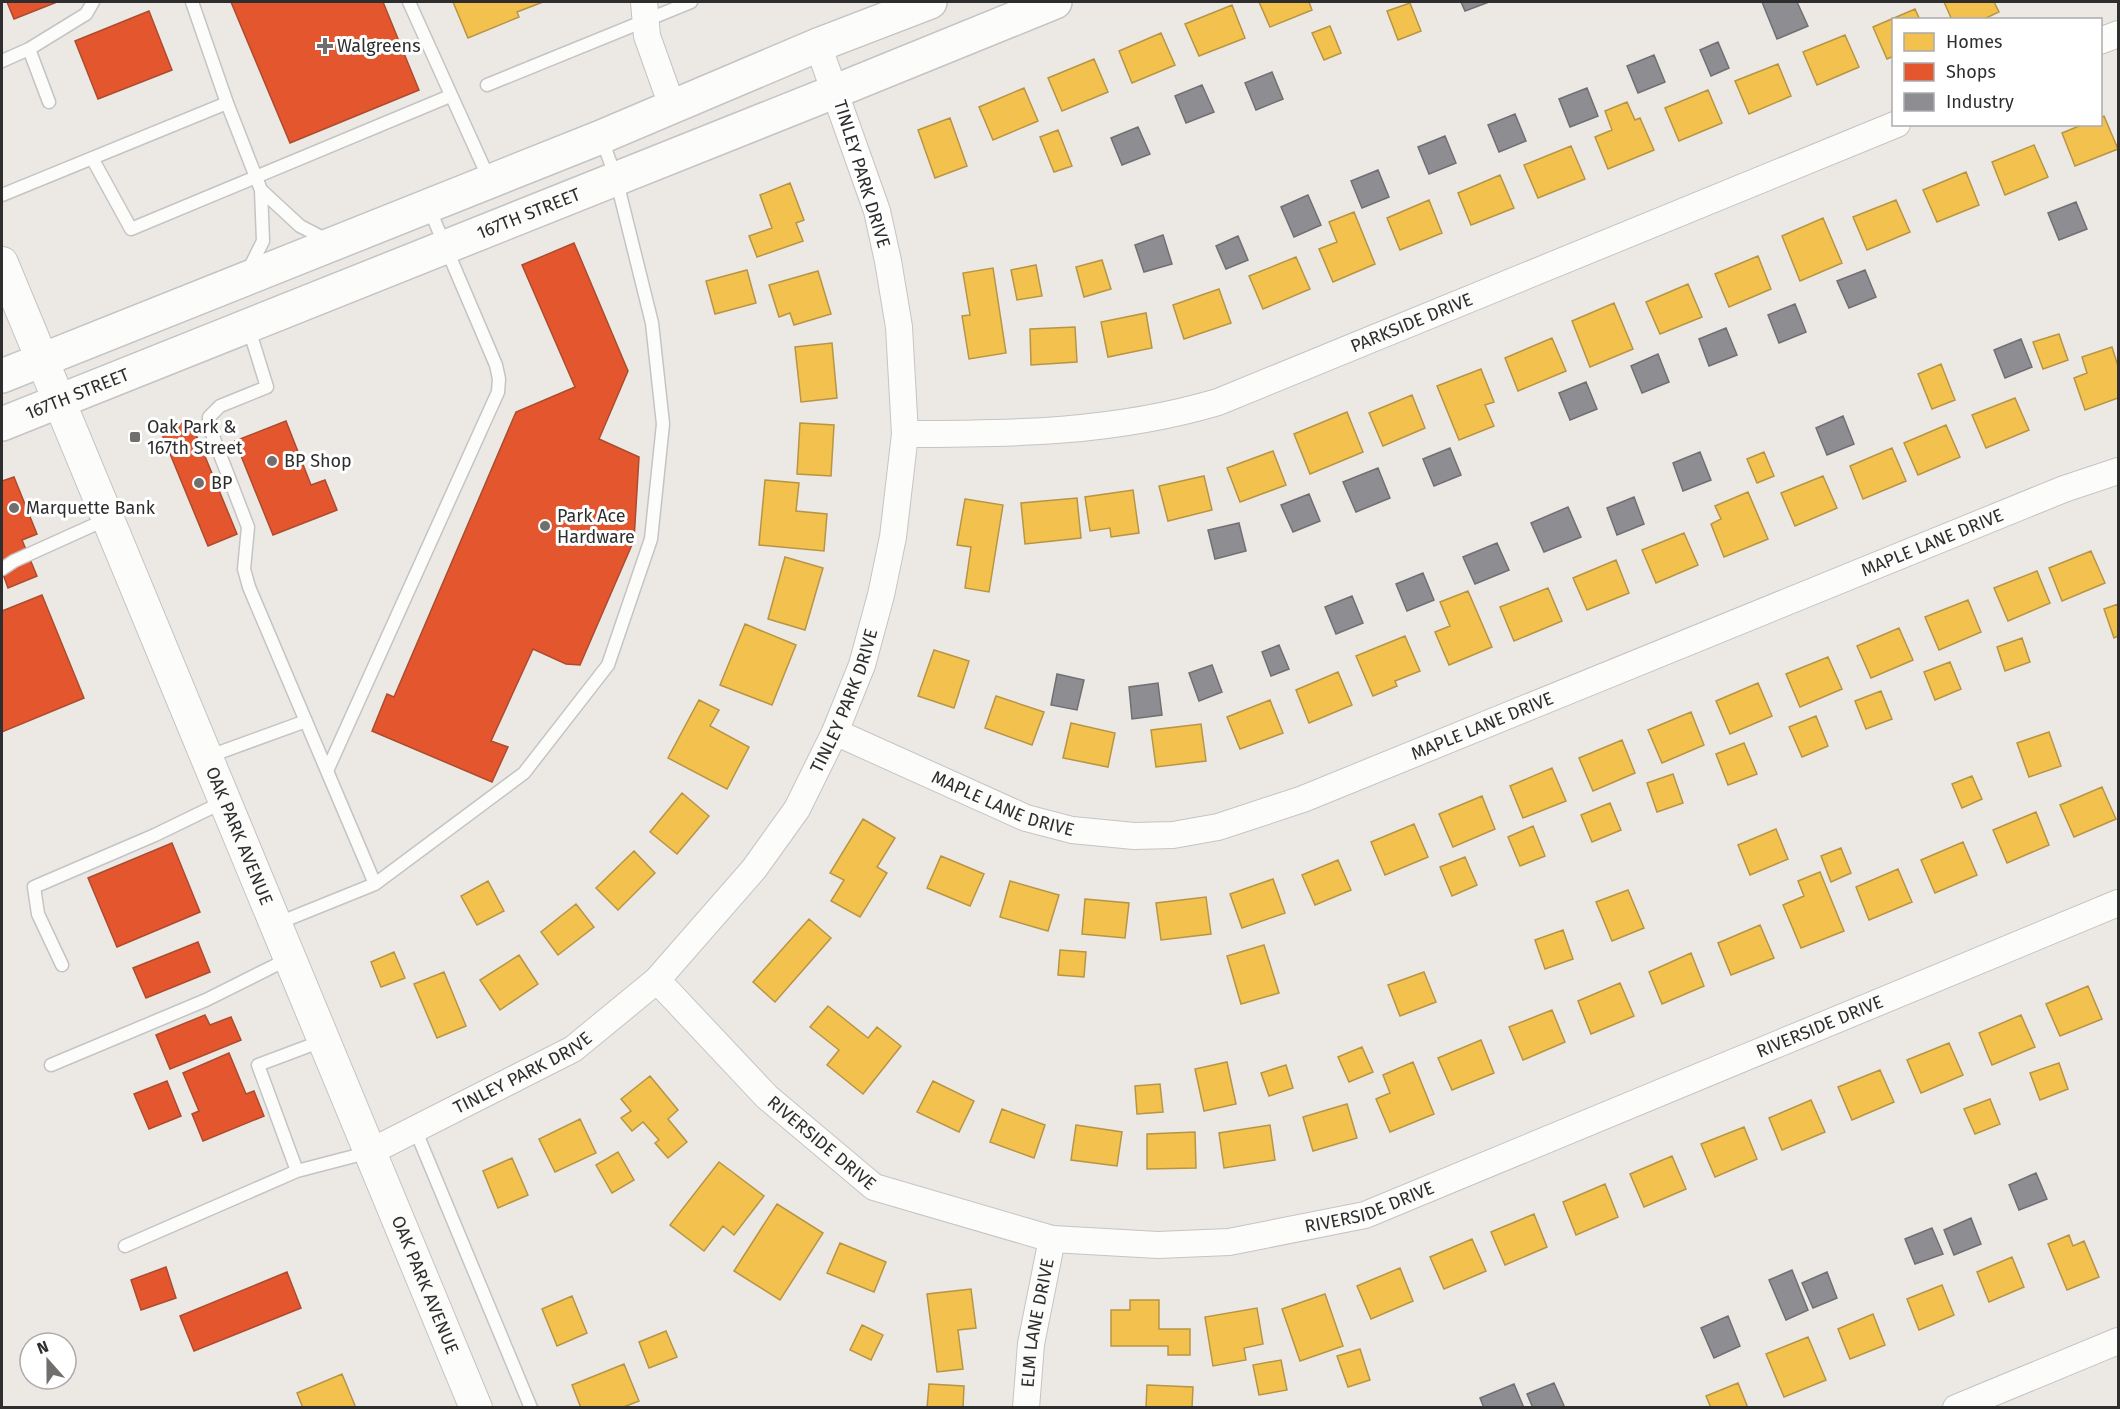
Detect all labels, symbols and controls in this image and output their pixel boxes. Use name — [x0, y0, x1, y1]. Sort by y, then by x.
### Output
legend — [1892, 18, 2102, 126]
text: Homes — [1946, 31, 2002, 53]
place label: Walgreens — [337, 35, 421, 57]
marker: Walgreens — [318, 39, 332, 53]
text: Shops — [1946, 61, 1996, 83]
text: Industry — [1946, 91, 2014, 113]
street label: TINLEY PARK DRIVE — [829, 97, 895, 251]
street label: 167TH STREET — [474, 183, 584, 244]
street label: PARKSIDE DRIVE — [1347, 288, 1476, 357]
street label: 167TH STREET — [22, 363, 133, 424]
place label: Oak Park & 167th Street — [147, 416, 243, 459]
marker: Oak Park & 167th Street — [128, 430, 142, 444]
place label: BP Shop — [284, 450, 352, 472]
marker: BP Shop — [265, 454, 279, 468]
place label: BP — [211, 472, 232, 494]
marker: BP — [192, 476, 206, 490]
place label: Marquette Bank — [26, 497, 156, 519]
marker: Marquette Bank — [7, 501, 21, 515]
street label: MAPLE LANE DRIVE — [1858, 504, 2007, 581]
place label: Park Ace Hardware — [557, 505, 635, 548]
marker: Park Ace Hardware — [538, 519, 552, 533]
street label: TINLEY PARK DRIVE — [806, 626, 882, 777]
street label: MAPLE LANE DRIVE — [1408, 687, 1557, 765]
street label: OAK PARK AVENUE — [201, 763, 278, 908]
street label: MAPLE LANE DRIVE — [928, 766, 1077, 841]
street label: RIVERSIDE DRIVE — [1753, 991, 1886, 1063]
street label: TINLEY PARK DRIVE — [450, 1027, 596, 1119]
street label: RIVERSIDE DRIVE — [763, 1091, 880, 1195]
street label: RIVERSIDE DRIVE — [1303, 1177, 1437, 1238]
street label: OAK PARK AVENUE — [387, 1213, 463, 1357]
street label: ELM LANE DRIVE — [1017, 1256, 1059, 1388]
north arrow — [18, 1331, 78, 1391]
text: N — [34, 1337, 51, 1358]

